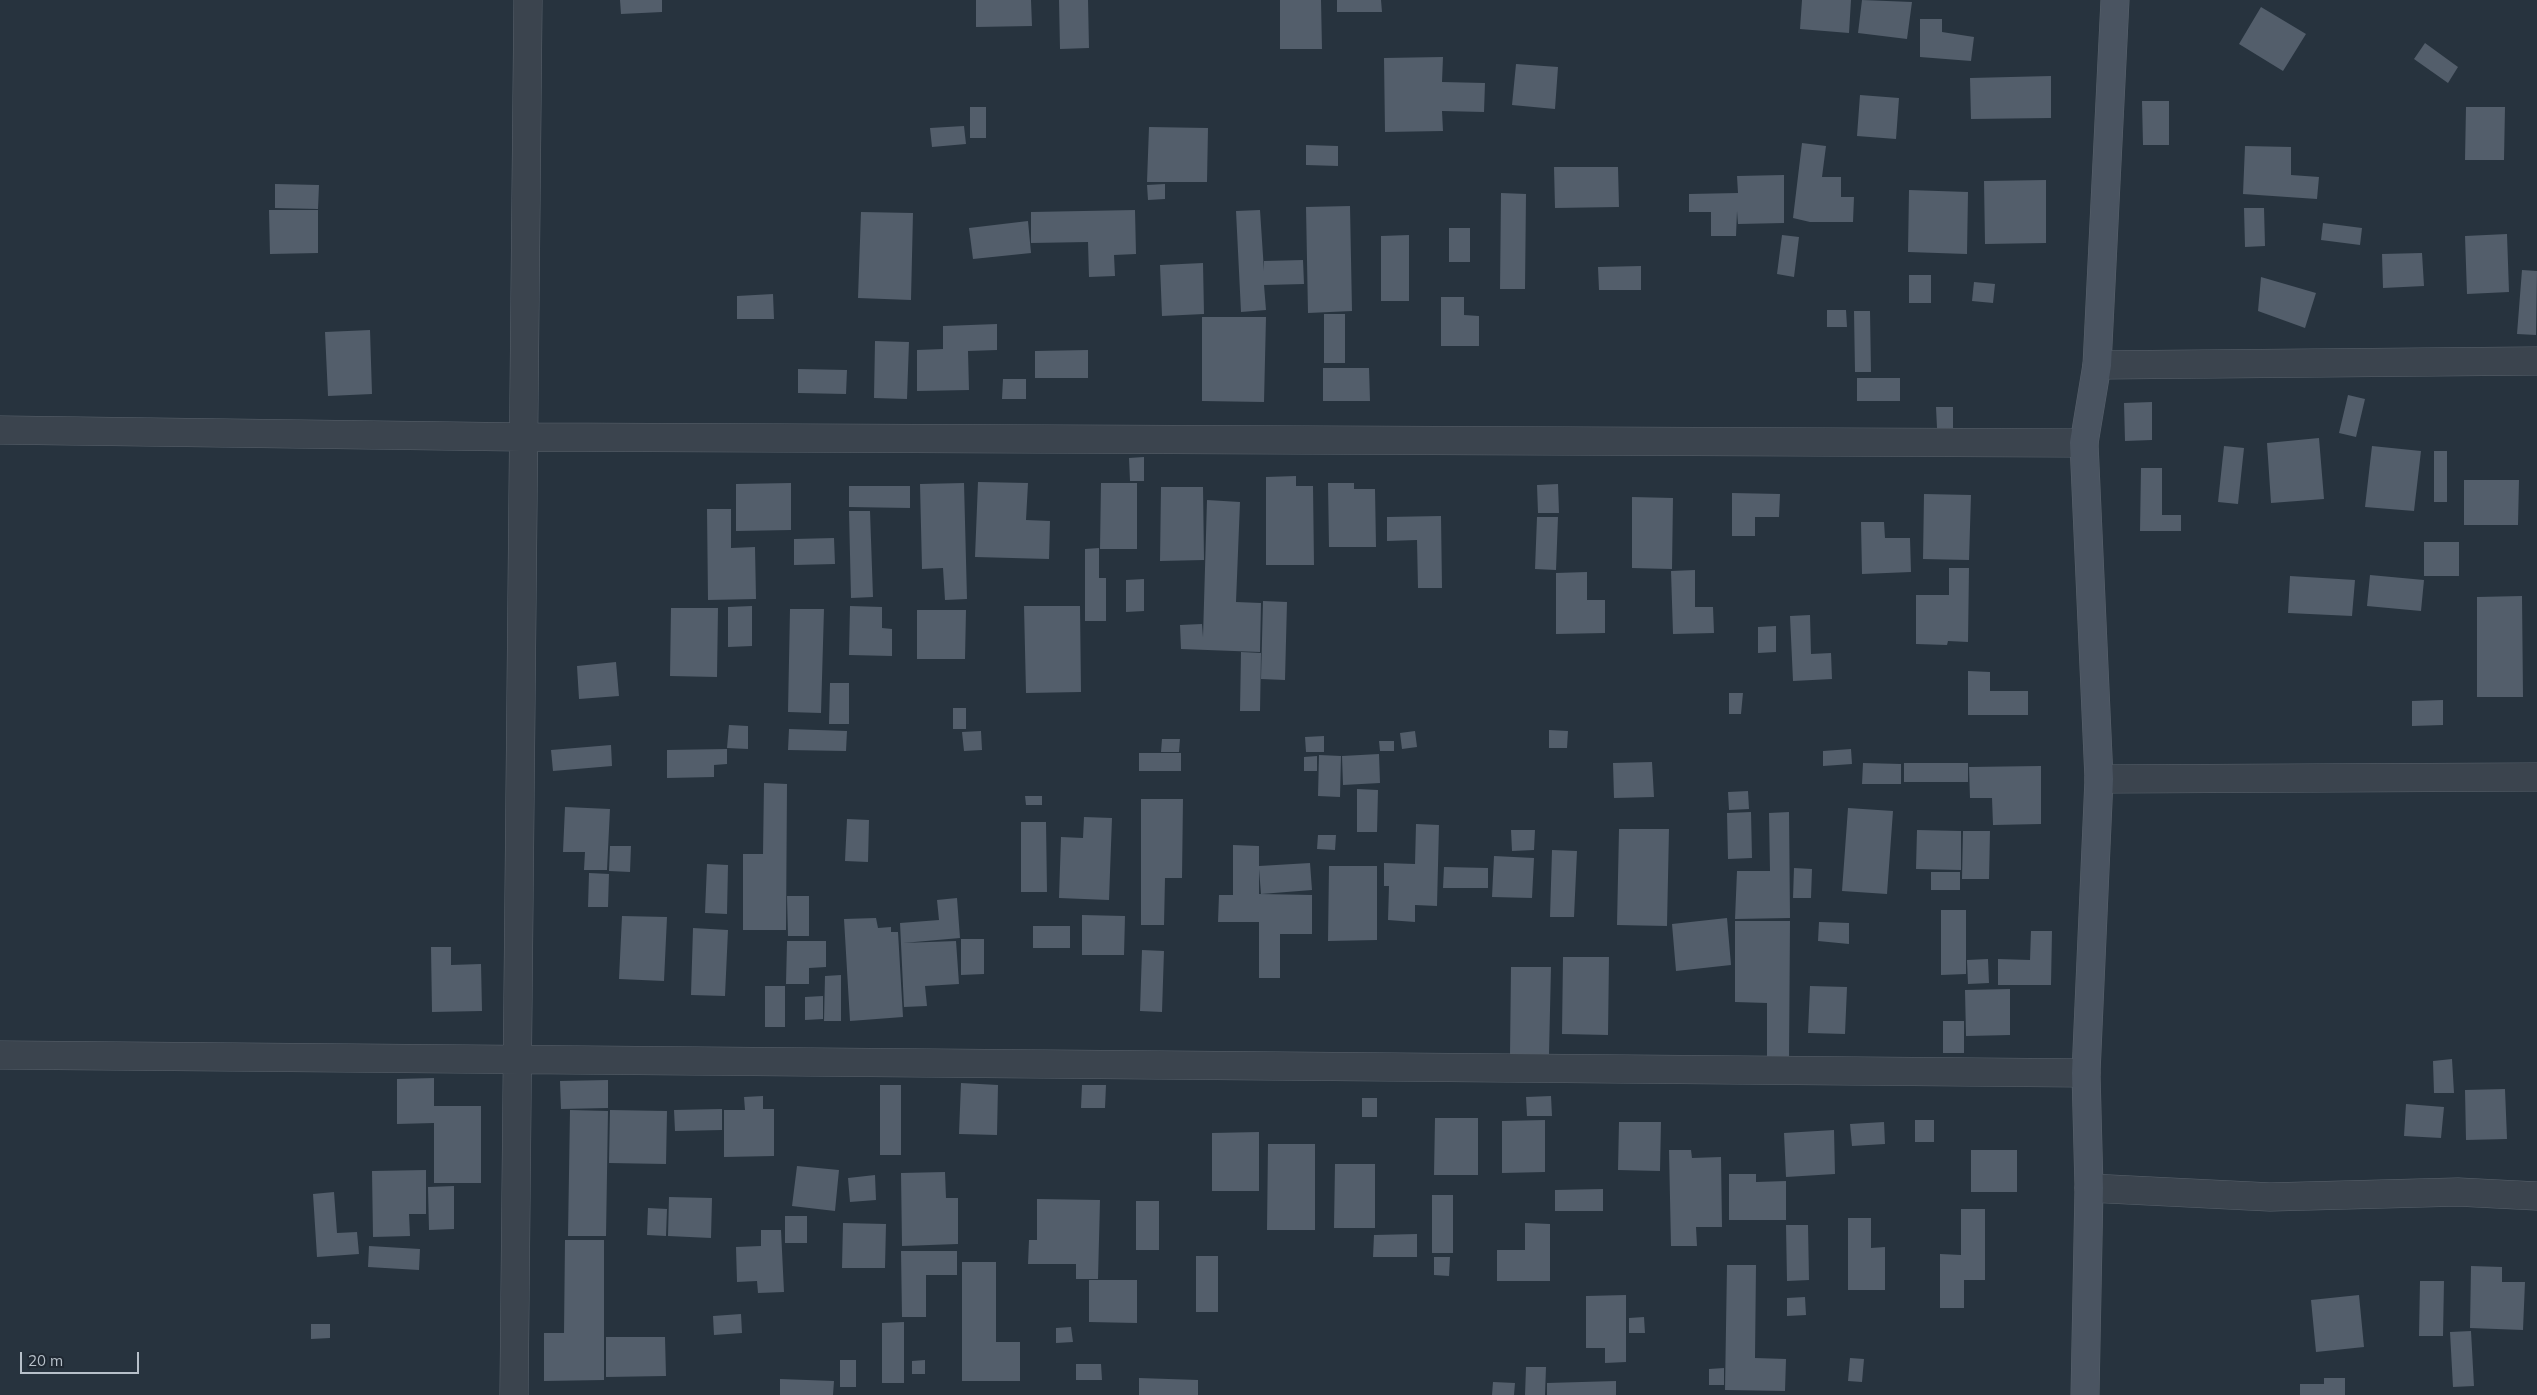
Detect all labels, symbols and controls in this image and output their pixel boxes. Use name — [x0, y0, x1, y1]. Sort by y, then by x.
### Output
scale bar — [22, 1342, 141, 1374]
text: 20 m — [28, 1351, 63, 1370]

